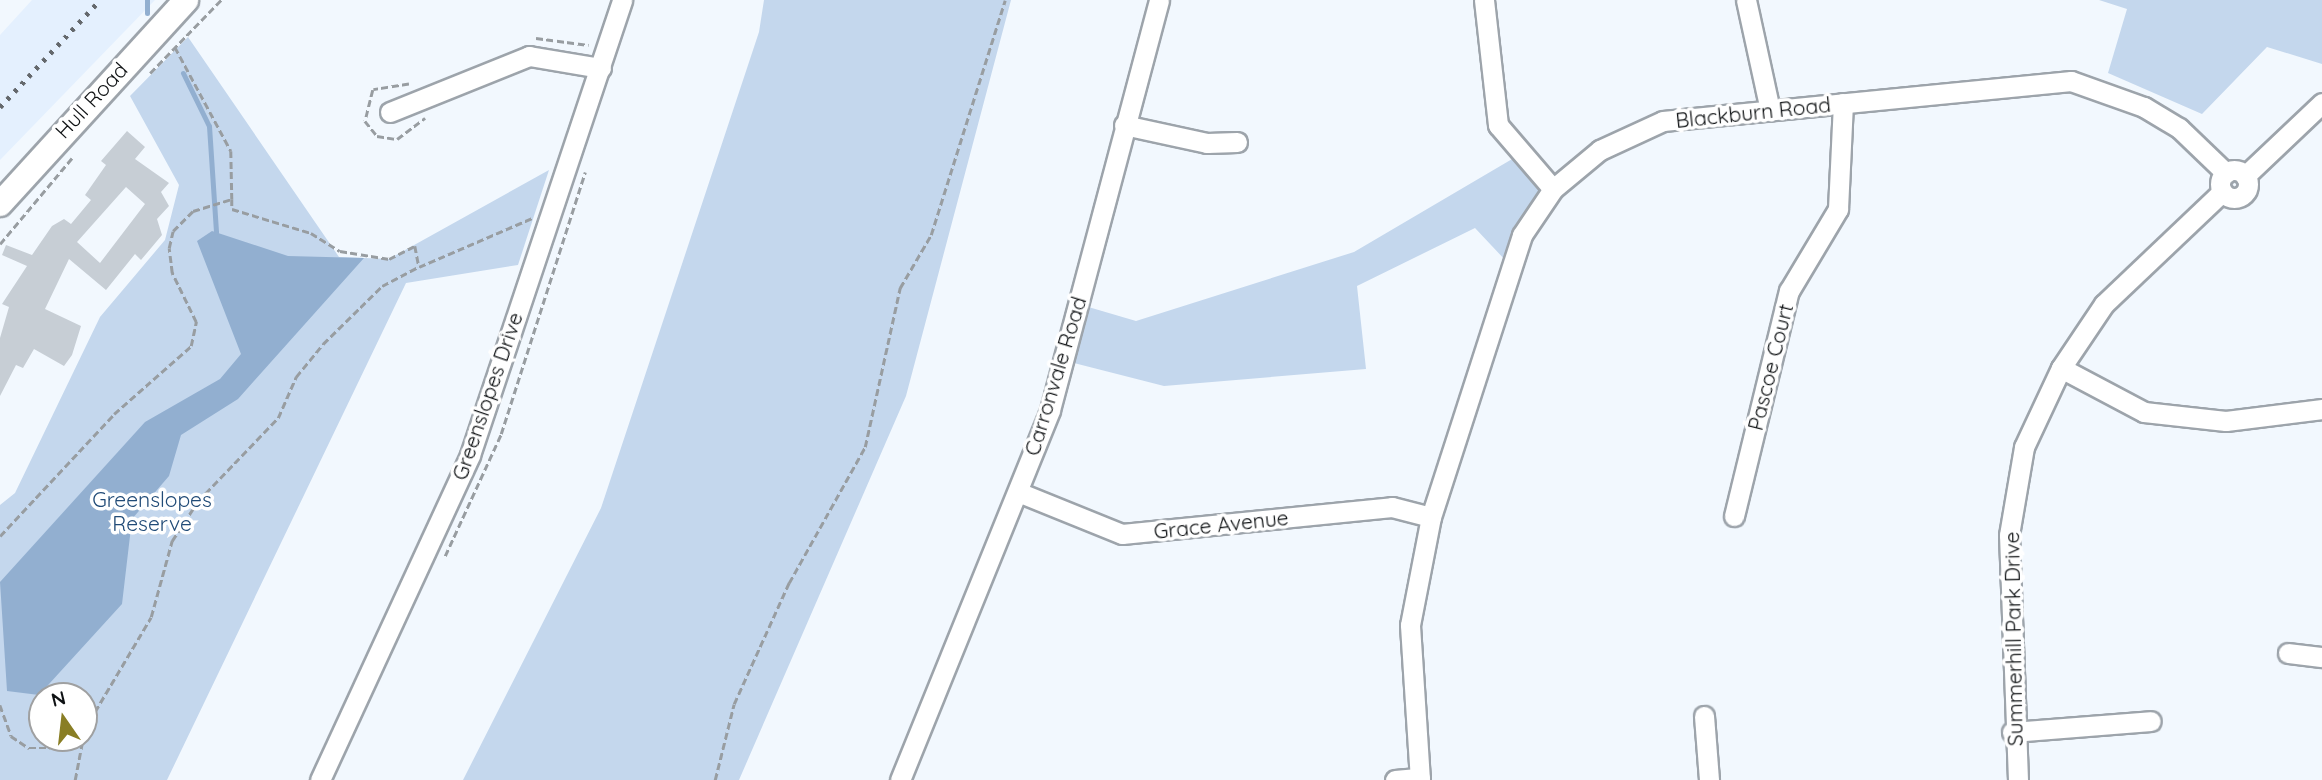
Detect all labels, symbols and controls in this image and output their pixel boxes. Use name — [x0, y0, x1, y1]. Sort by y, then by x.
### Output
street label: Hull Road — [50, 57, 132, 143]
street label: Blackburn Road — [1674, 91, 1832, 133]
street label: Carronvale Road — [1019, 293, 1091, 459]
street label: Pascoe Court — [1742, 301, 1798, 433]
street label: Greenslopes Drive — [446, 309, 528, 483]
park label: Greenslopes Reserve — [92, 486, 212, 536]
street label: Grace Avenue — [1152, 504, 1290, 544]
street label: Summerhill Park Drive — [1999, 532, 2027, 746]
north arrow — [28, 682, 98, 752]
text: N — [49, 685, 68, 712]

